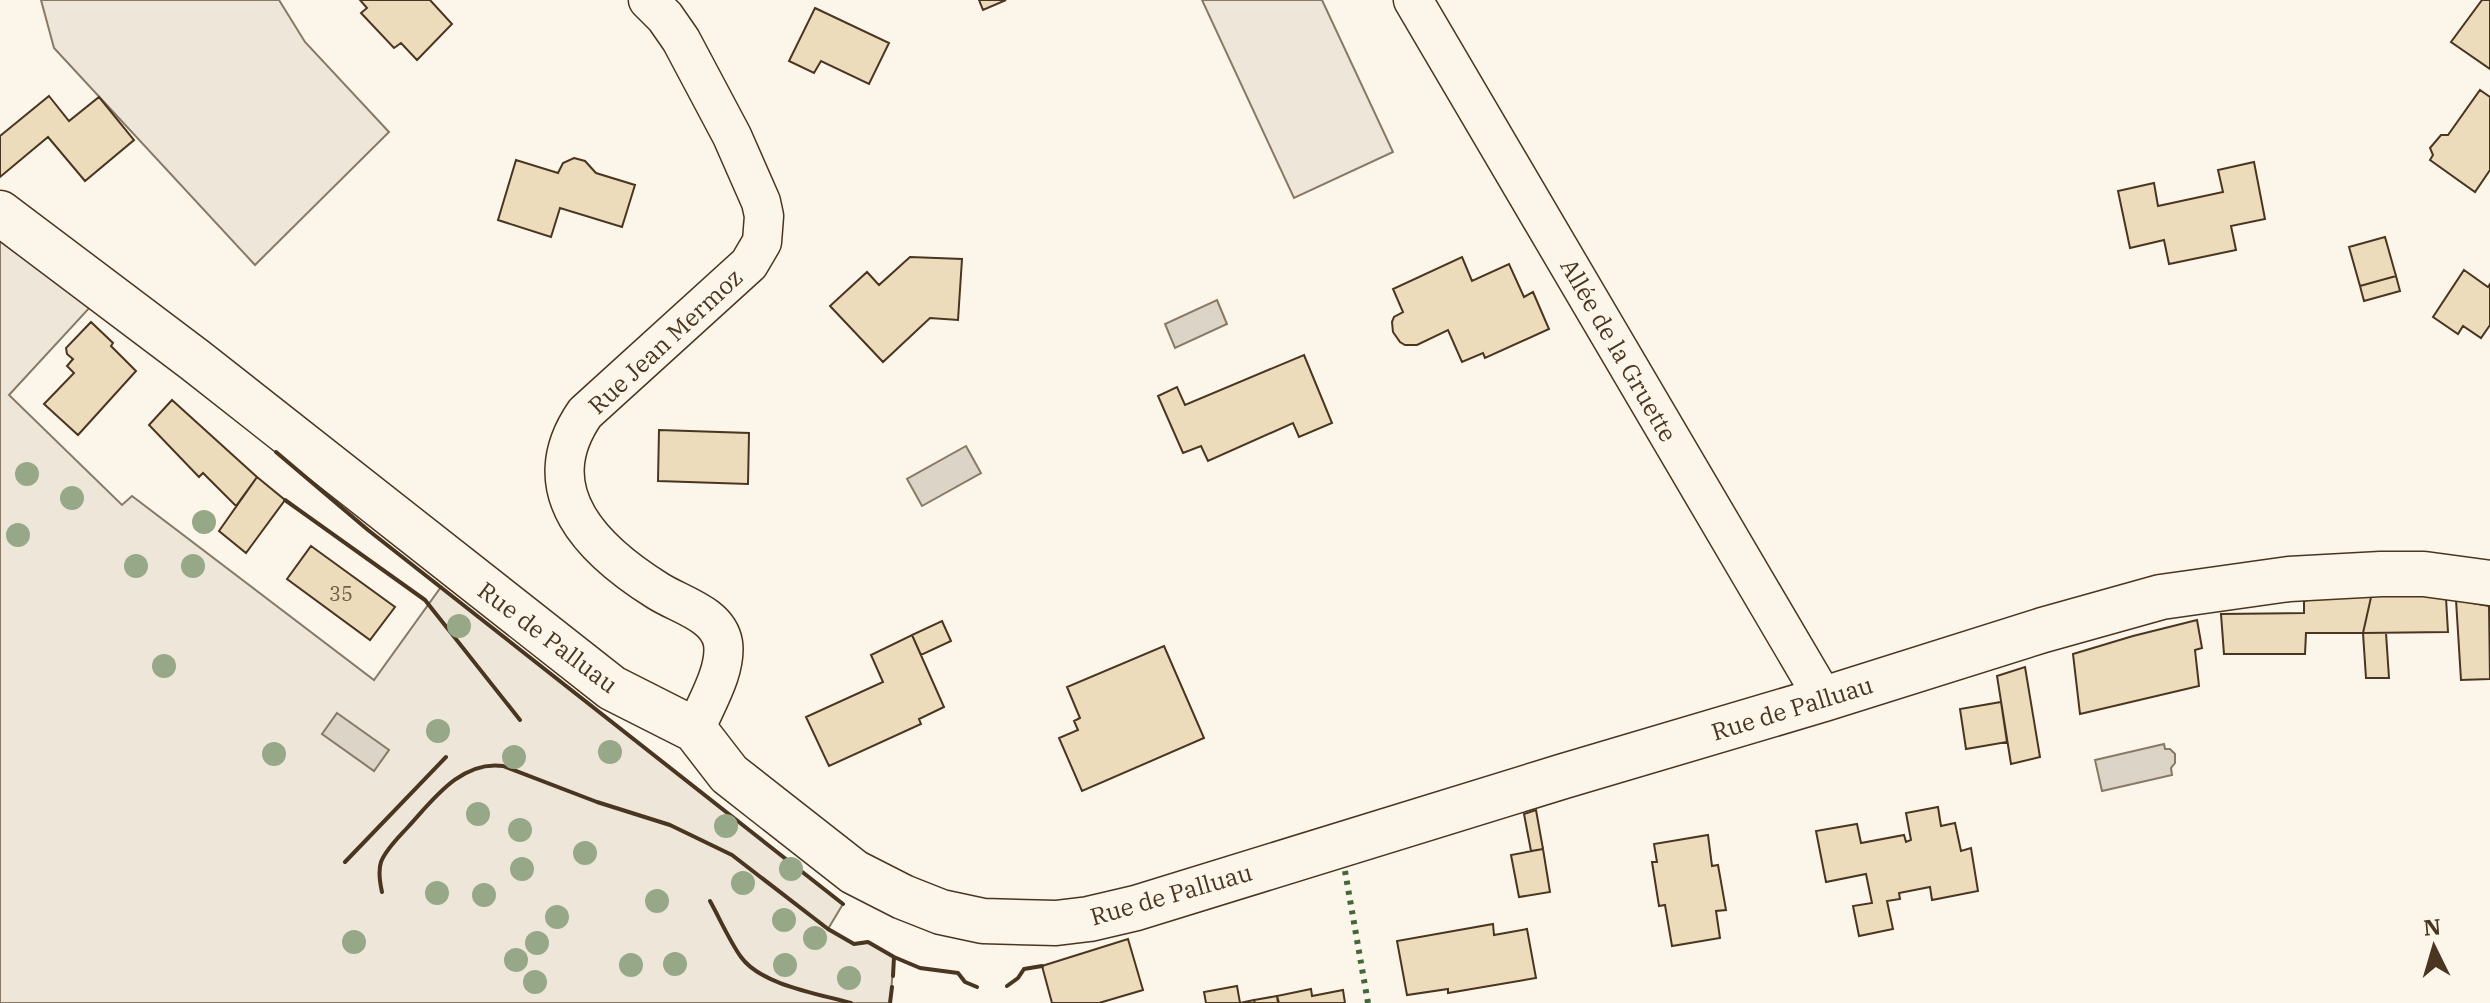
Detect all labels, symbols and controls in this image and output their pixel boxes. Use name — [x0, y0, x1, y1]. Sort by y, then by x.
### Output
street label: Allée de la Gruette — [1554, 253, 1684, 447]
street label: Rue Jean Mermoz — [581, 261, 749, 421]
street label: Rue de Palluau — [472, 574, 624, 700]
house number: 35 — [329, 580, 353, 607]
street label: Rue de Palluau — [1707, 668, 1877, 748]
street label: Rue de Palluau — [1086, 856, 1256, 932]
north arrow — [2394, 907, 2474, 987]
text: N — [2422, 911, 2442, 942]

